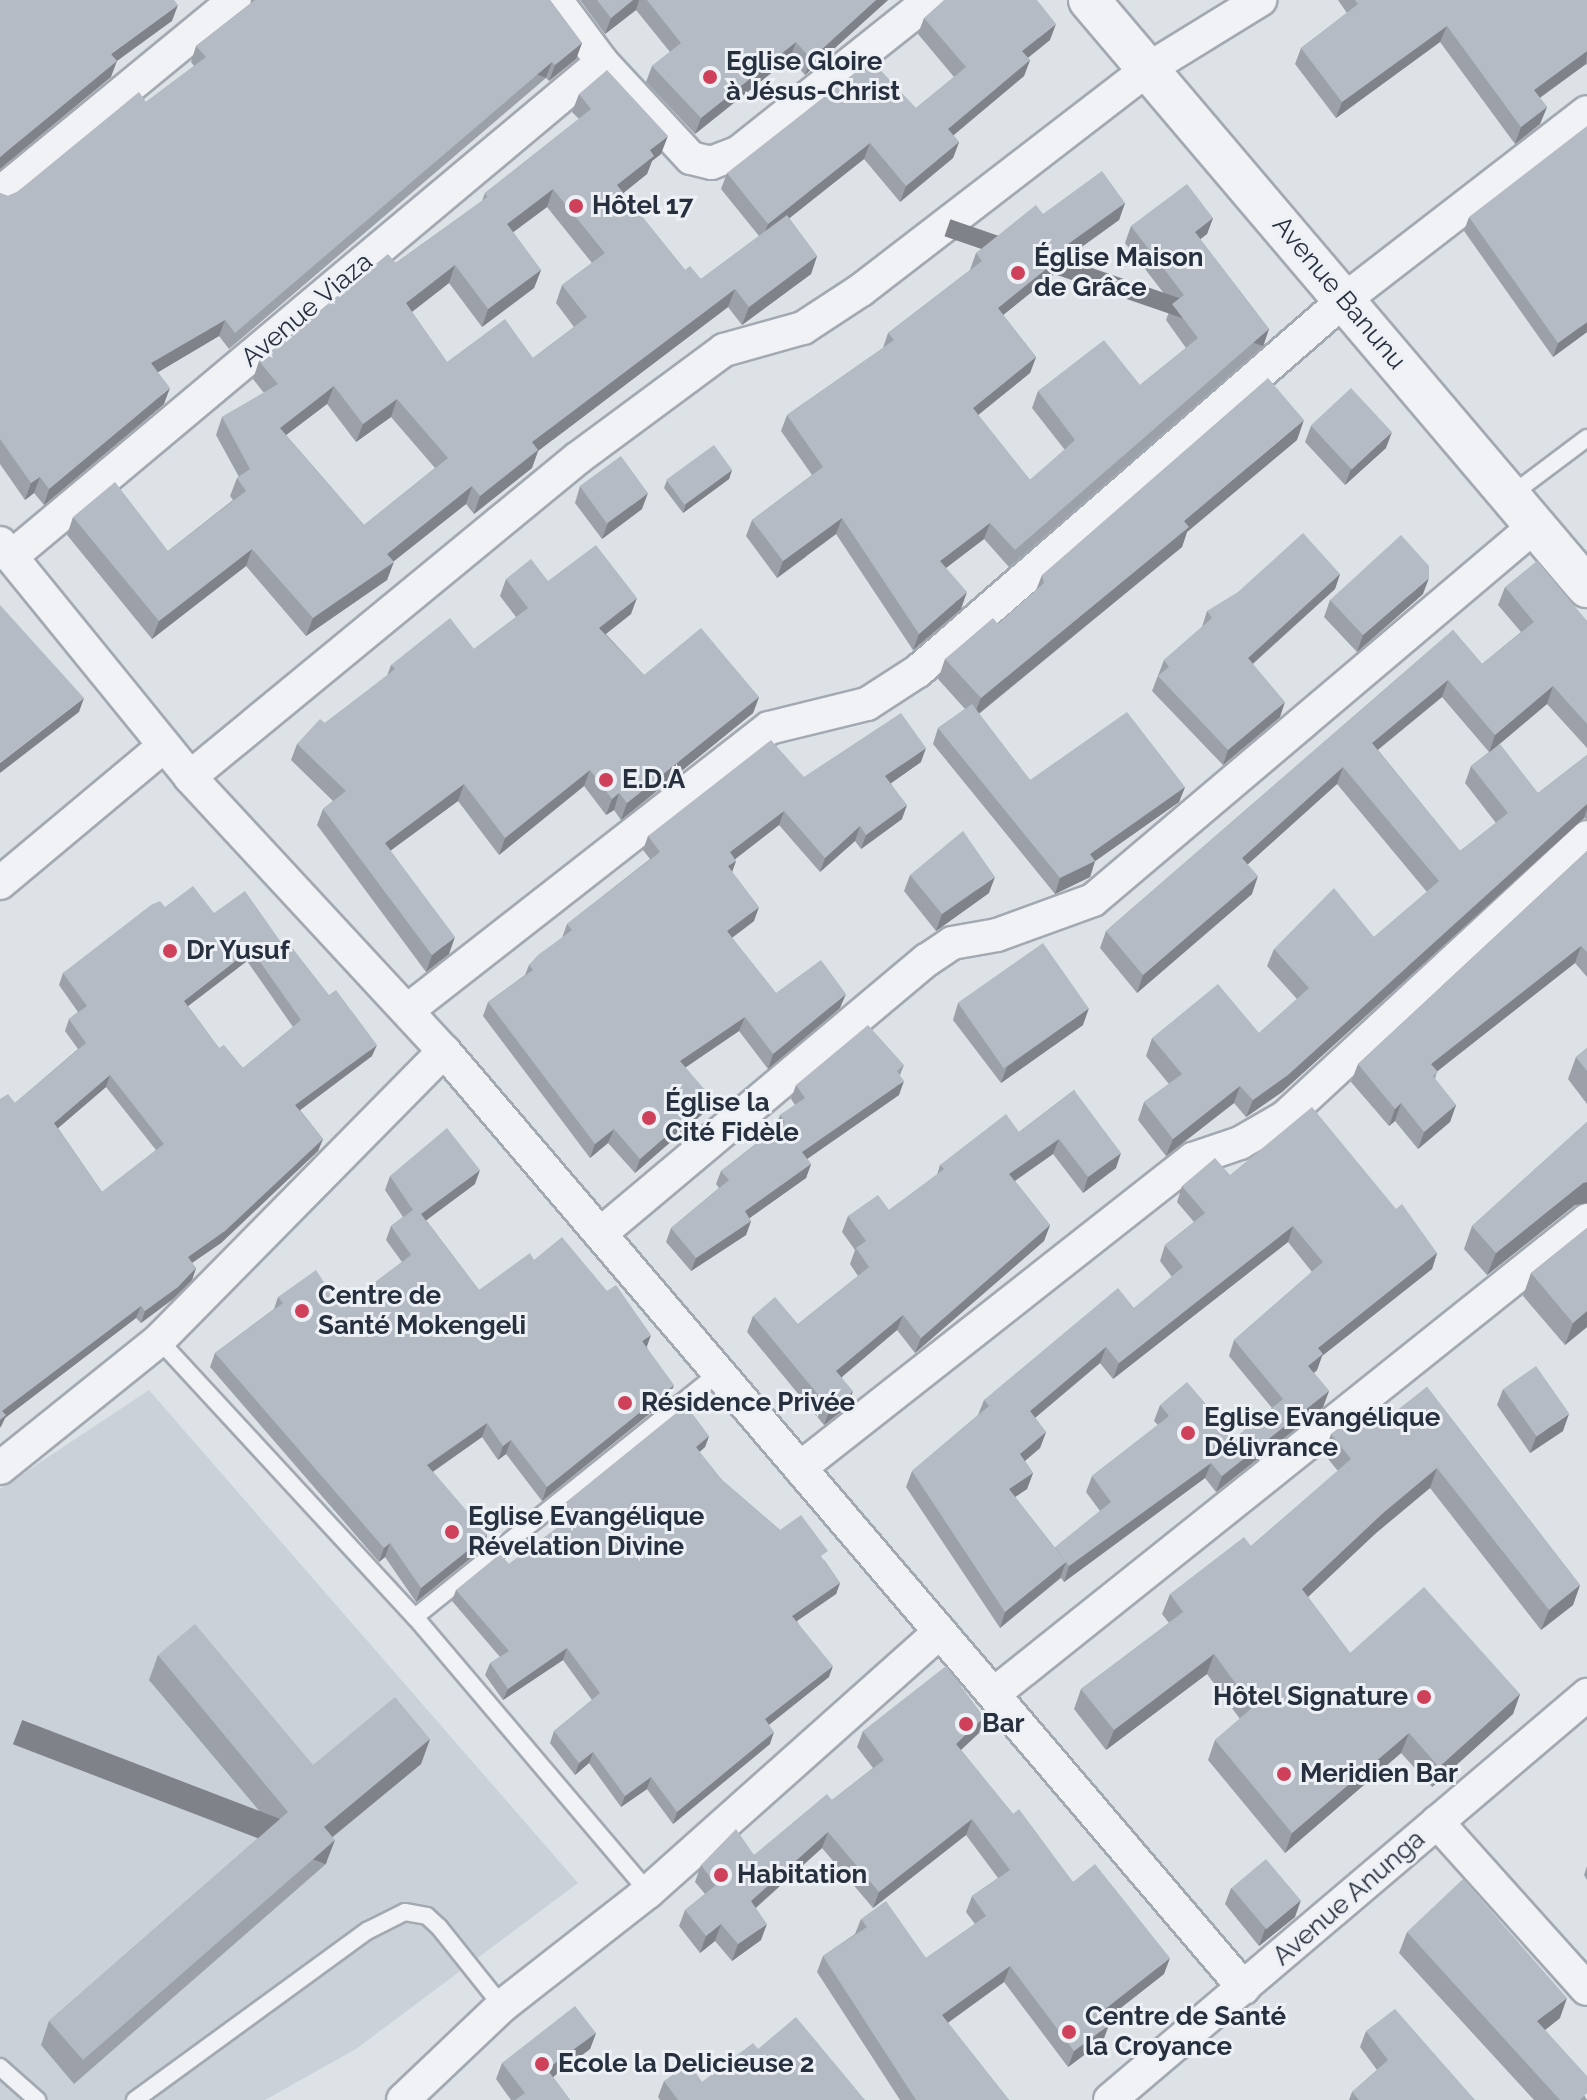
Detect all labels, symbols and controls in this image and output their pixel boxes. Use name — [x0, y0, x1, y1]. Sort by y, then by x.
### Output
place label: Eglise Gloire à Jésus-Christ — [726, 46, 901, 108]
marker: Eglise Gloire à Jésus-Christ — [701, 68, 719, 86]
place label: Hôtel 17 — [592, 190, 694, 222]
marker: Hôtel 17 — [567, 197, 585, 215]
street label: Avenue Banunu — [1266, 210, 1412, 376]
place label: Église Maison de Grâce — [1034, 242, 1204, 304]
street label: Avenue Viaza — [235, 246, 379, 374]
marker: Église Maison de Grâce — [1009, 264, 1027, 282]
place label: E.D.A — [622, 764, 685, 796]
marker: E.D.A — [597, 771, 615, 789]
place label: Dr Yusuf — [186, 935, 291, 967]
marker: Dr Yusuf — [161, 942, 179, 960]
place label: Église la Cité Fidèle — [665, 1087, 799, 1148]
marker: Église la Cité Fidèle — [640, 1109, 658, 1127]
place label: Centre de Santé Mokengeli — [318, 1280, 526, 1342]
marker: Centre de Santé Mokengeli — [293, 1302, 311, 1320]
place label: Résidence Privée — [641, 1387, 855, 1419]
marker: Résidence Privée — [616, 1394, 634, 1412]
place label: Eglise Evangélique Délivrance — [1204, 1402, 1440, 1464]
marker: Eglise Evangélique Délivrance — [1179, 1424, 1197, 1442]
place label: Eglise Evangélique Révelation Divine — [468, 1501, 704, 1562]
marker: Eglise Evangélique Révelation Divine — [443, 1523, 461, 1541]
place label: Hôtel Signature — [1212, 1681, 1408, 1713]
marker: Hôtel Signature — [1415, 1688, 1433, 1706]
place label: Bar — [982, 1708, 1025, 1740]
marker: Bar — [957, 1715, 975, 1733]
place label: Meridien Bar — [1300, 1758, 1458, 1790]
marker: Meridien Bar — [1275, 1765, 1293, 1783]
street label: Avenue Anunga — [1267, 1823, 1431, 1973]
place label: Habitation — [737, 1859, 867, 1891]
marker: Habitation — [712, 1866, 730, 1884]
place label: Centre de Santé la Croyance — [1085, 2001, 1286, 2062]
marker: Centre de Santé la Croyance — [1060, 2023, 1078, 2041]
place label: Ecole la Delicieuse 2 — [558, 2048, 814, 2080]
marker: Ecole la Delicieuse 2 — [533, 2055, 551, 2073]

